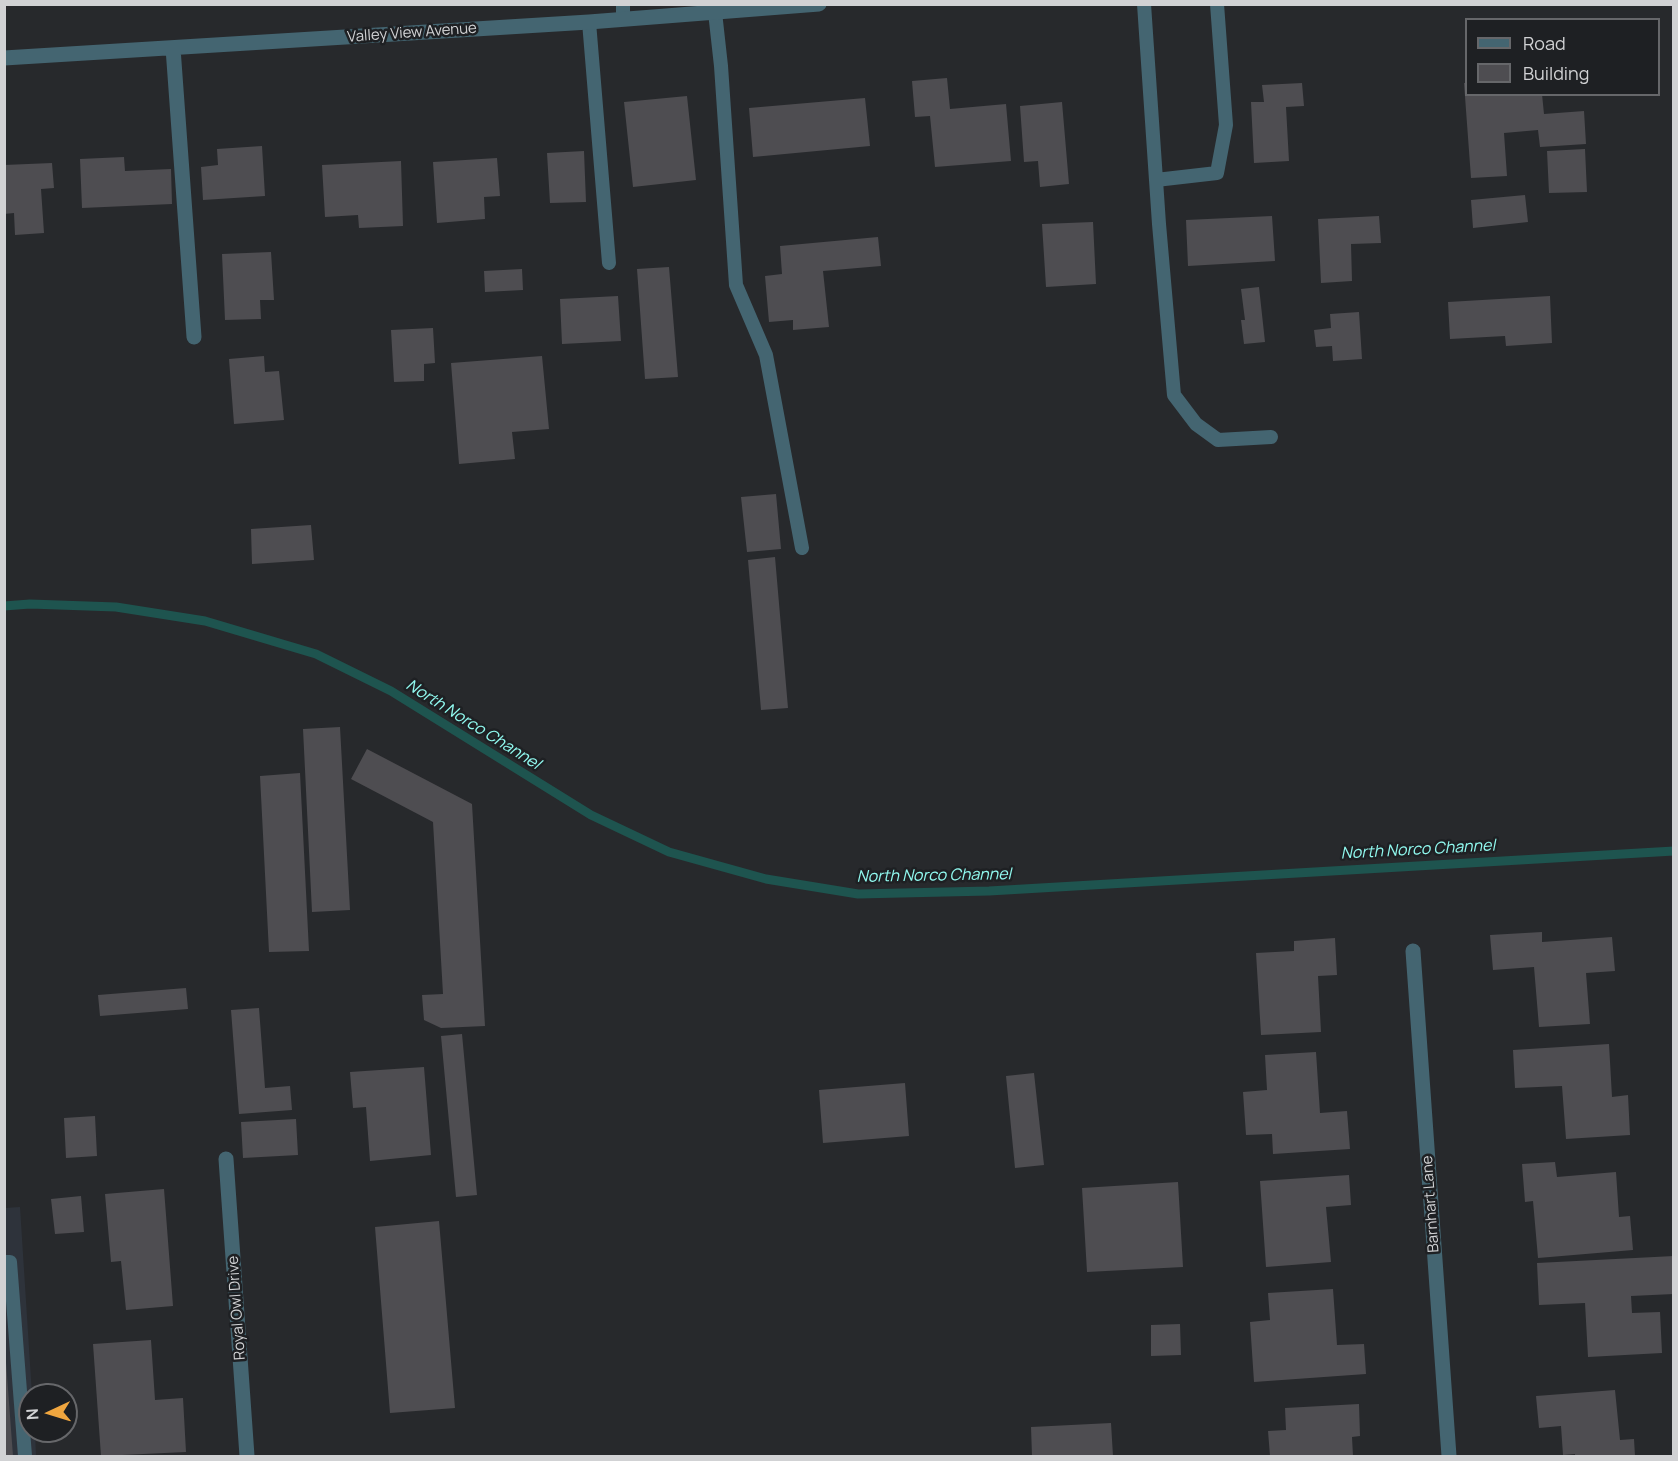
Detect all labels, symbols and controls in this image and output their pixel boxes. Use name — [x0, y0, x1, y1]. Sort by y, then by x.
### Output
legend — [1465, 18, 1660, 96]
street label: Valley View Avenue — [347, 19, 477, 47]
text: Road — [1523, 31, 1566, 55]
text: Building — [1523, 61, 1589, 85]
water label: North Norco Channel — [402, 676, 544, 774]
water label: North Norco Channel — [1340, 836, 1496, 864]
water label: North Norco Channel — [857, 865, 1011, 887]
street label: Barnhart Lane — [1419, 1155, 1443, 1253]
street label: Royal Owl Drive — [224, 1255, 250, 1361]
north arrow — [18, 1383, 78, 1443]
text: N — [21, 1408, 43, 1421]

